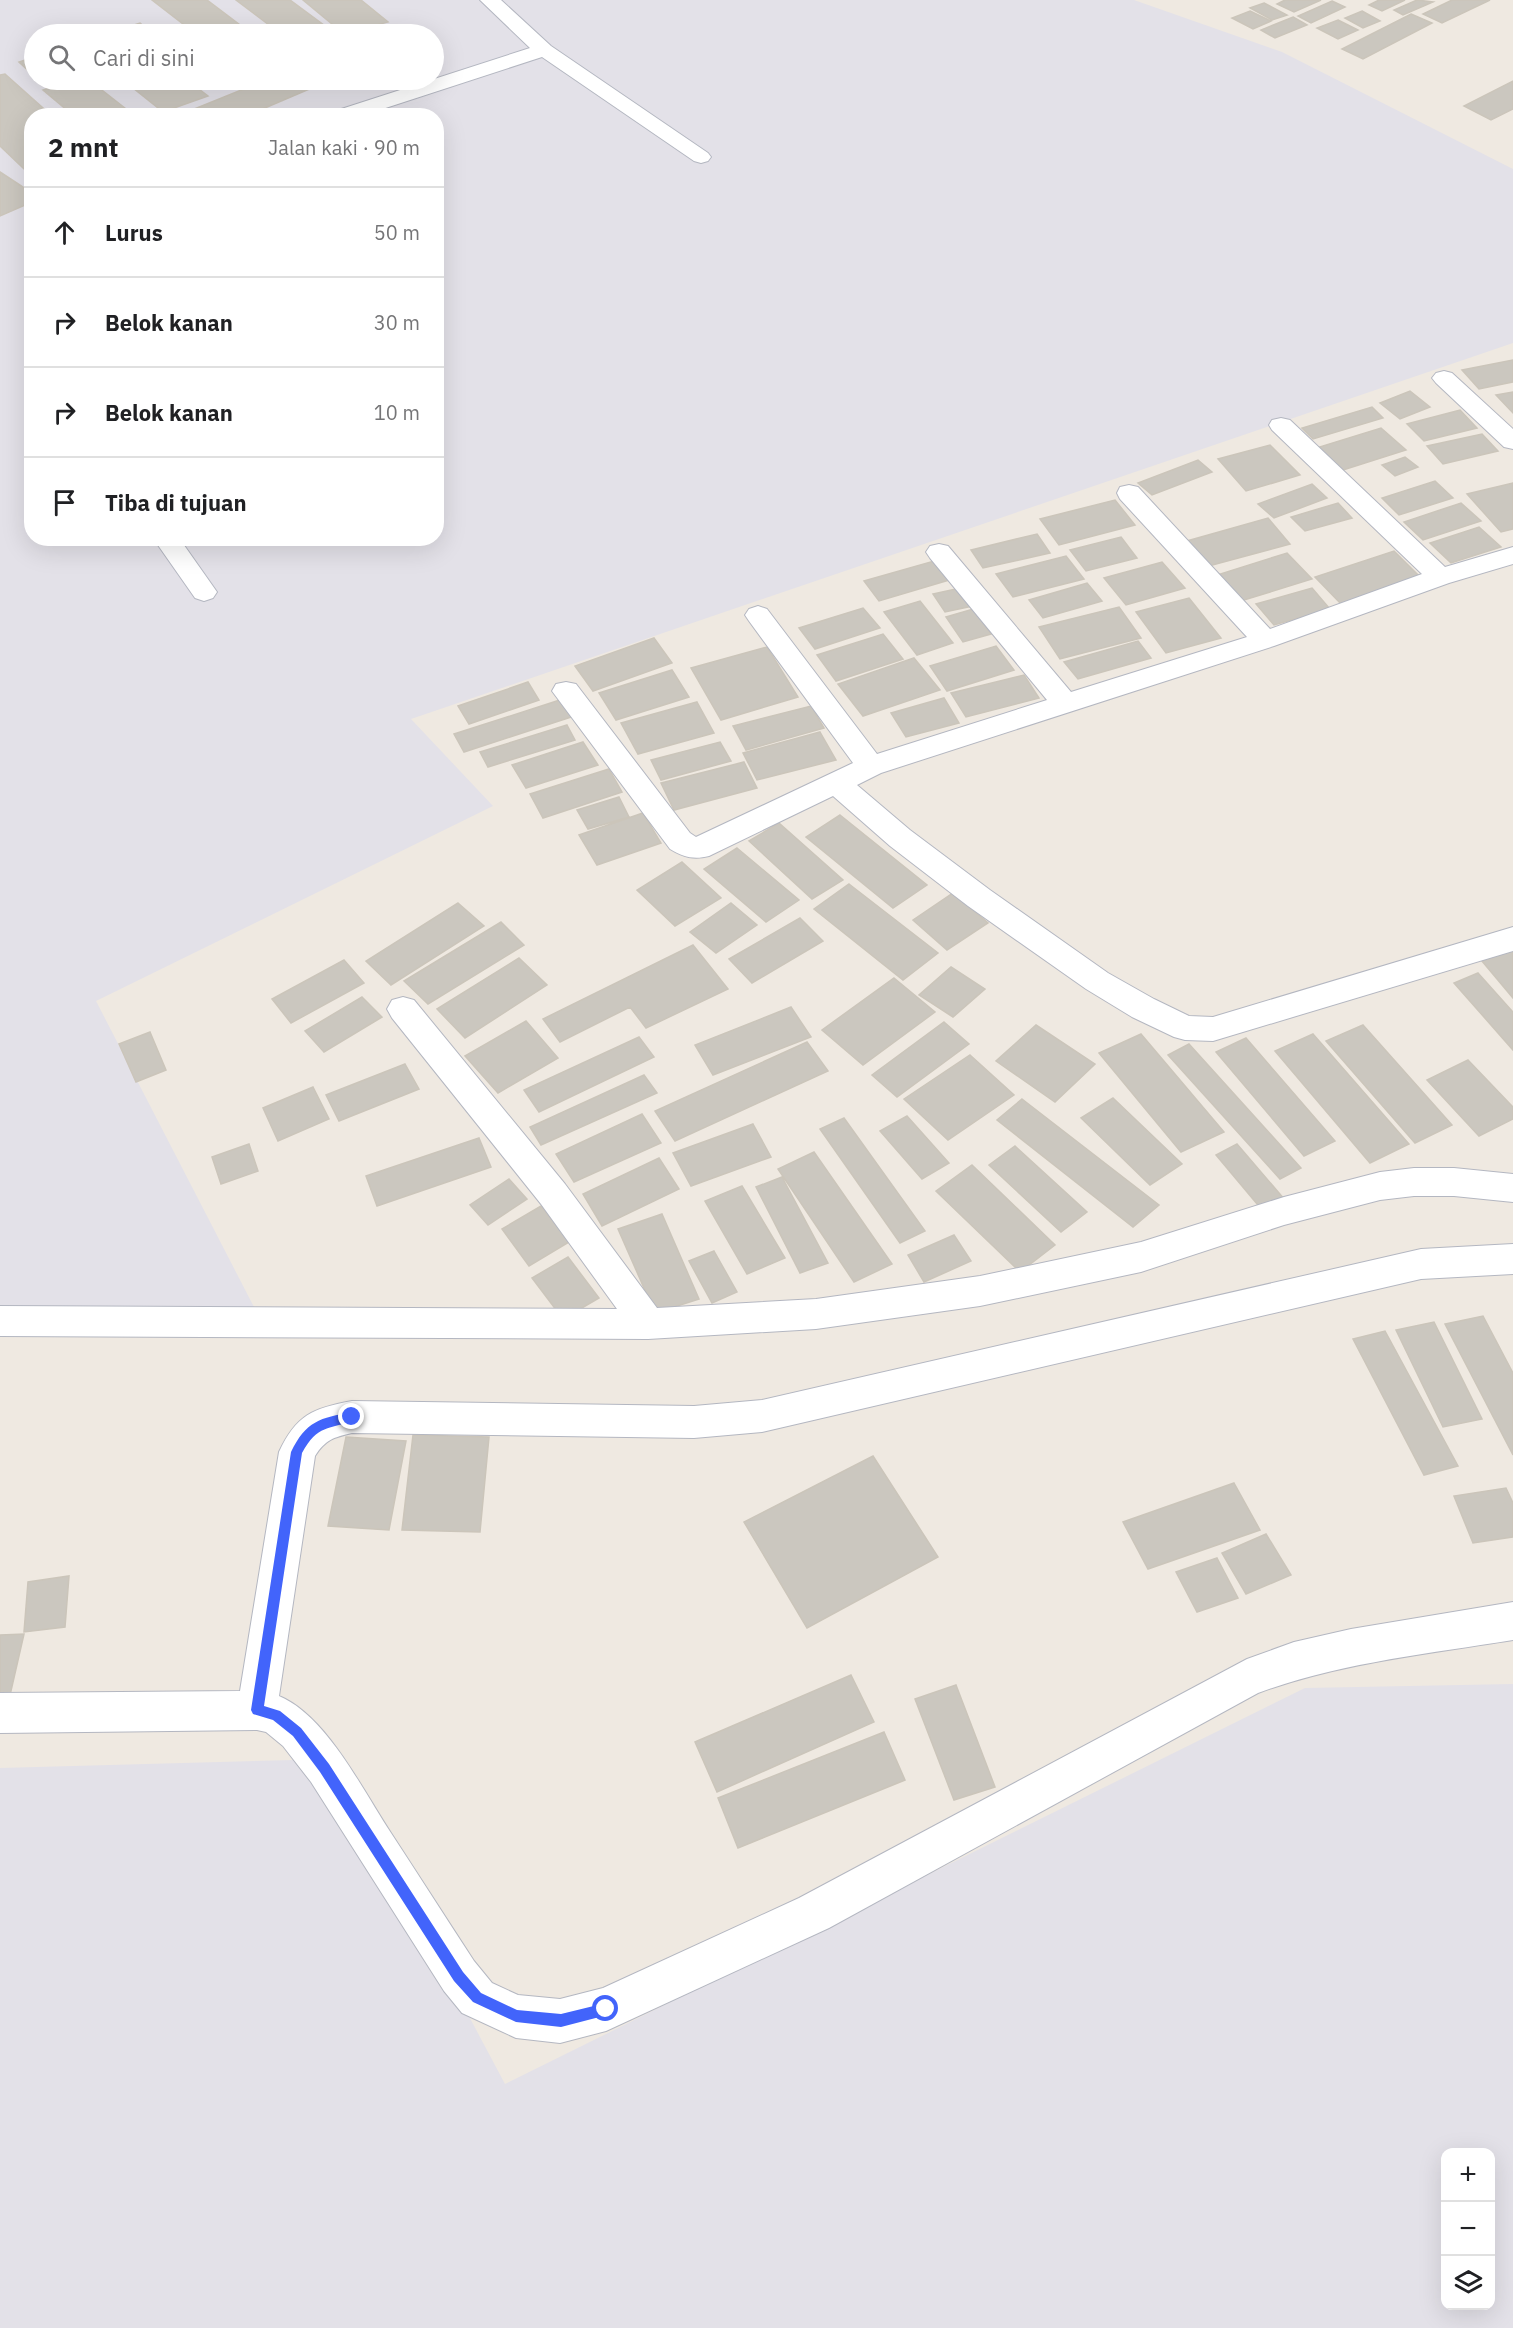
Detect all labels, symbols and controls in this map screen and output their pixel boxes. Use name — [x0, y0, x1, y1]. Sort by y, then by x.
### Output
search box — [24, 24, 444, 90]
icon: search — [45, 41, 78, 74]
text: Cari di sini — [93, 43, 195, 72]
text: 2 mnt — [48, 130, 118, 164]
text: Jalan kaki · 90 m — [268, 134, 420, 161]
icon: ahead — [48, 216, 81, 249]
text: Lurus — [105, 218, 163, 247]
text: 50 m — [374, 219, 420, 246]
icon: right — [48, 306, 81, 339]
text: Belok kanan — [105, 308, 233, 337]
text: 30 m — [374, 309, 420, 336]
icon: right — [48, 396, 81, 429]
text: Belok kanan — [105, 398, 233, 427]
text: 10 m — [374, 399, 420, 426]
icon: arrive — [48, 486, 81, 519]
text: Tiba di tujuan — [105, 488, 247, 517]
route end — [338, 1403, 364, 1429]
route start — [592, 1995, 618, 2021]
map controls — [1441, 2148, 1495, 2310]
button: + — [1441, 2148, 1495, 2202]
button: − — [1441, 2202, 1495, 2256]
button: layers — [1441, 2256, 1495, 2310]

